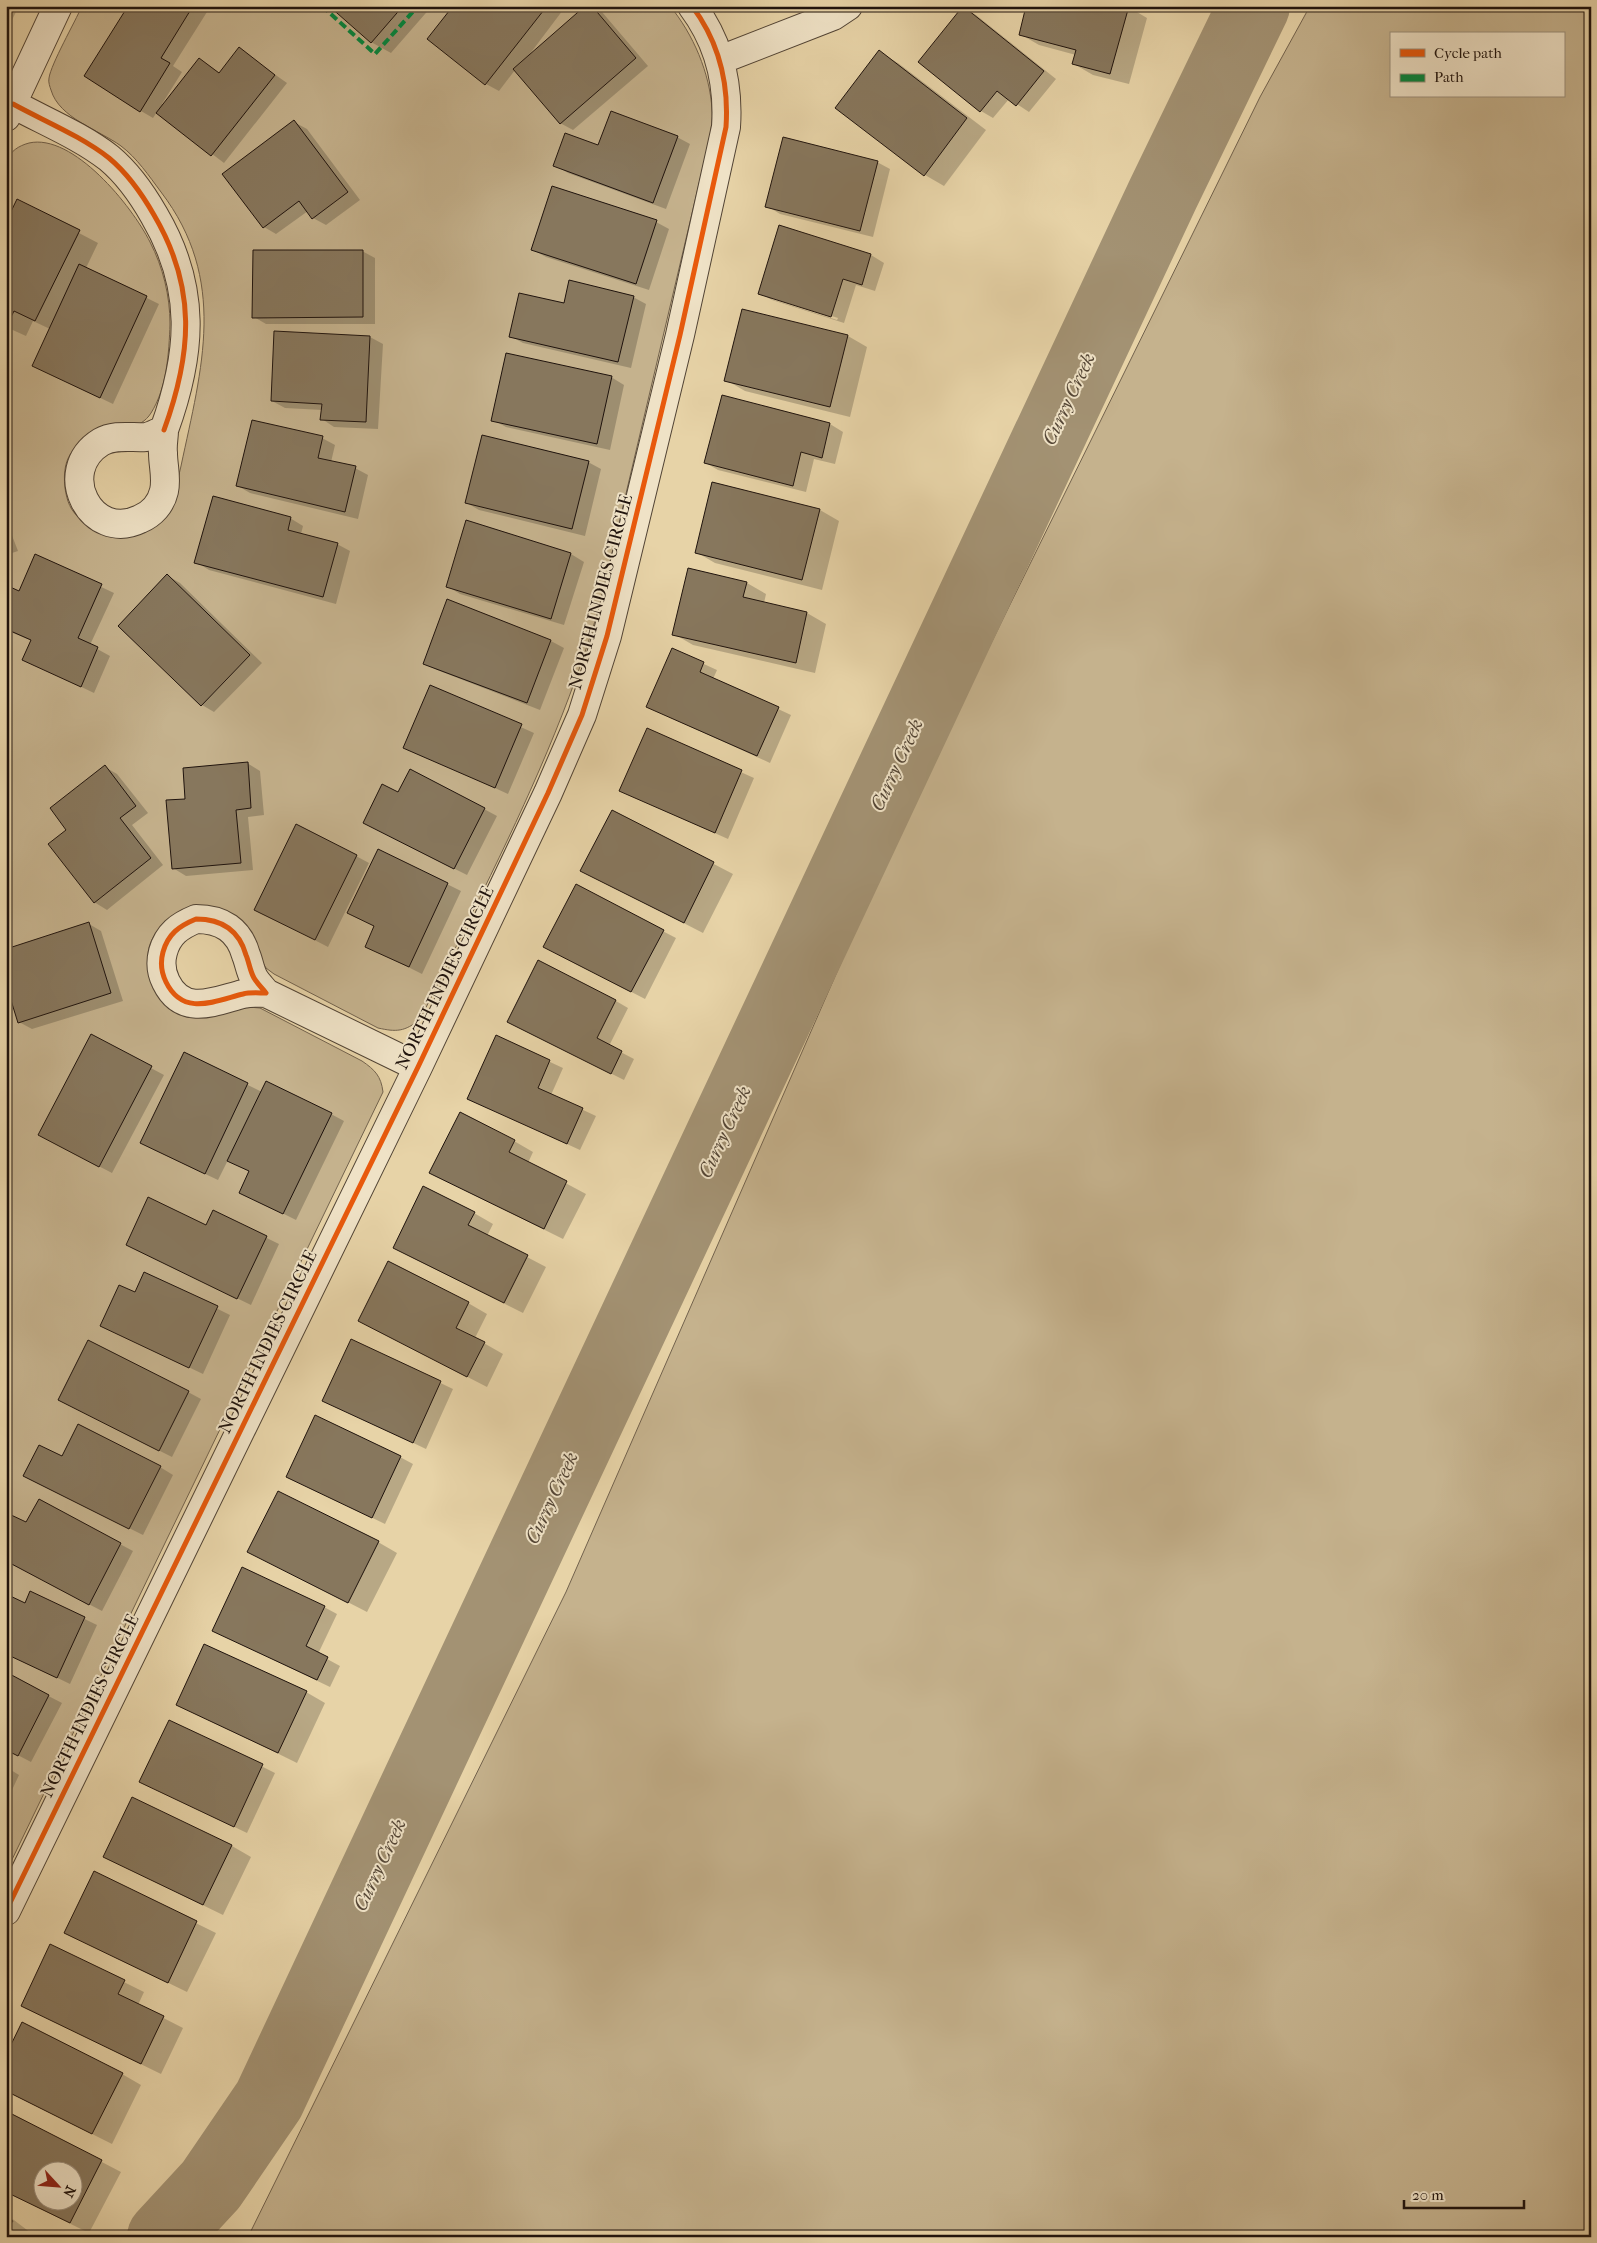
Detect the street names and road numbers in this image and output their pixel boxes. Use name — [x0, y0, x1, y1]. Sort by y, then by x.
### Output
street label: NORTH INDIES CIRCLE — [565, 492, 637, 692]
street label: NORTH INDIES CIRCLE — [391, 883, 499, 1073]
street label: NORTH INDIES CIRCLE — [214, 1247, 322, 1437]
street label: NORTH INDIES CIRCLE — [36, 1611, 144, 1801]

